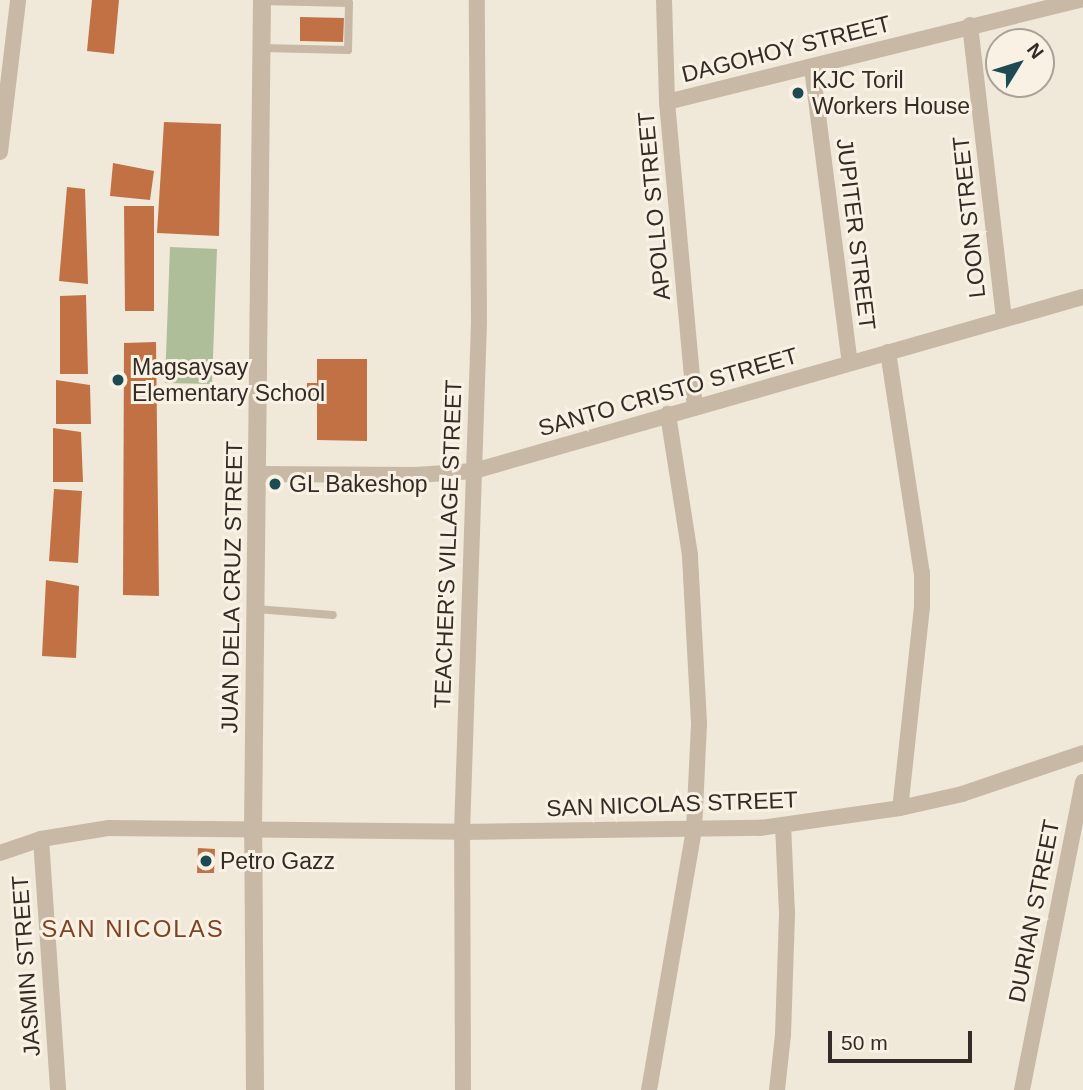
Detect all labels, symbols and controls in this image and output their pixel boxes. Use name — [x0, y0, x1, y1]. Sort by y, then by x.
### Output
street label: DAGOHOY STREET — [679, 10, 893, 88]
north arrow — [985, 28, 1055, 98]
text: N — [1023, 39, 1048, 63]
place label: KJC Toril Workers House — [812, 66, 970, 120]
marker: KJC Toril Workers House — [790, 85, 806, 101]
street label: APOLLO STREET — [632, 111, 676, 301]
street label: LOON STREET — [947, 135, 991, 299]
street label: JUPITER STREET — [831, 137, 881, 331]
street label: SANTO CRISTO STREET — [535, 342, 801, 442]
place label: Magsaysay Elementary School — [132, 353, 325, 407]
marker: Magsaysay Elementary School — [110, 372, 126, 388]
street label: TEACHER'S VILLAGE STREET — [428, 379, 468, 709]
street label: JUAN DELA CRUZ STREET — [216, 440, 248, 734]
place label: GL Bakeshop — [289, 470, 428, 498]
marker: GL Bakeshop — [267, 476, 283, 492]
street label: SAN NICOLAS STREET — [546, 786, 798, 822]
street label: DURIAN STREET — [1003, 817, 1065, 1005]
place label: Petro Gazz — [220, 847, 335, 875]
marker: Petro Gazz — [198, 853, 214, 869]
street label: JASMIN STREET — [6, 875, 46, 1057]
district label: SAN NICOLAS — [43, 915, 223, 943]
scale bar — [831, 1016, 974, 1060]
text: 50 m — [841, 1031, 888, 1054]

